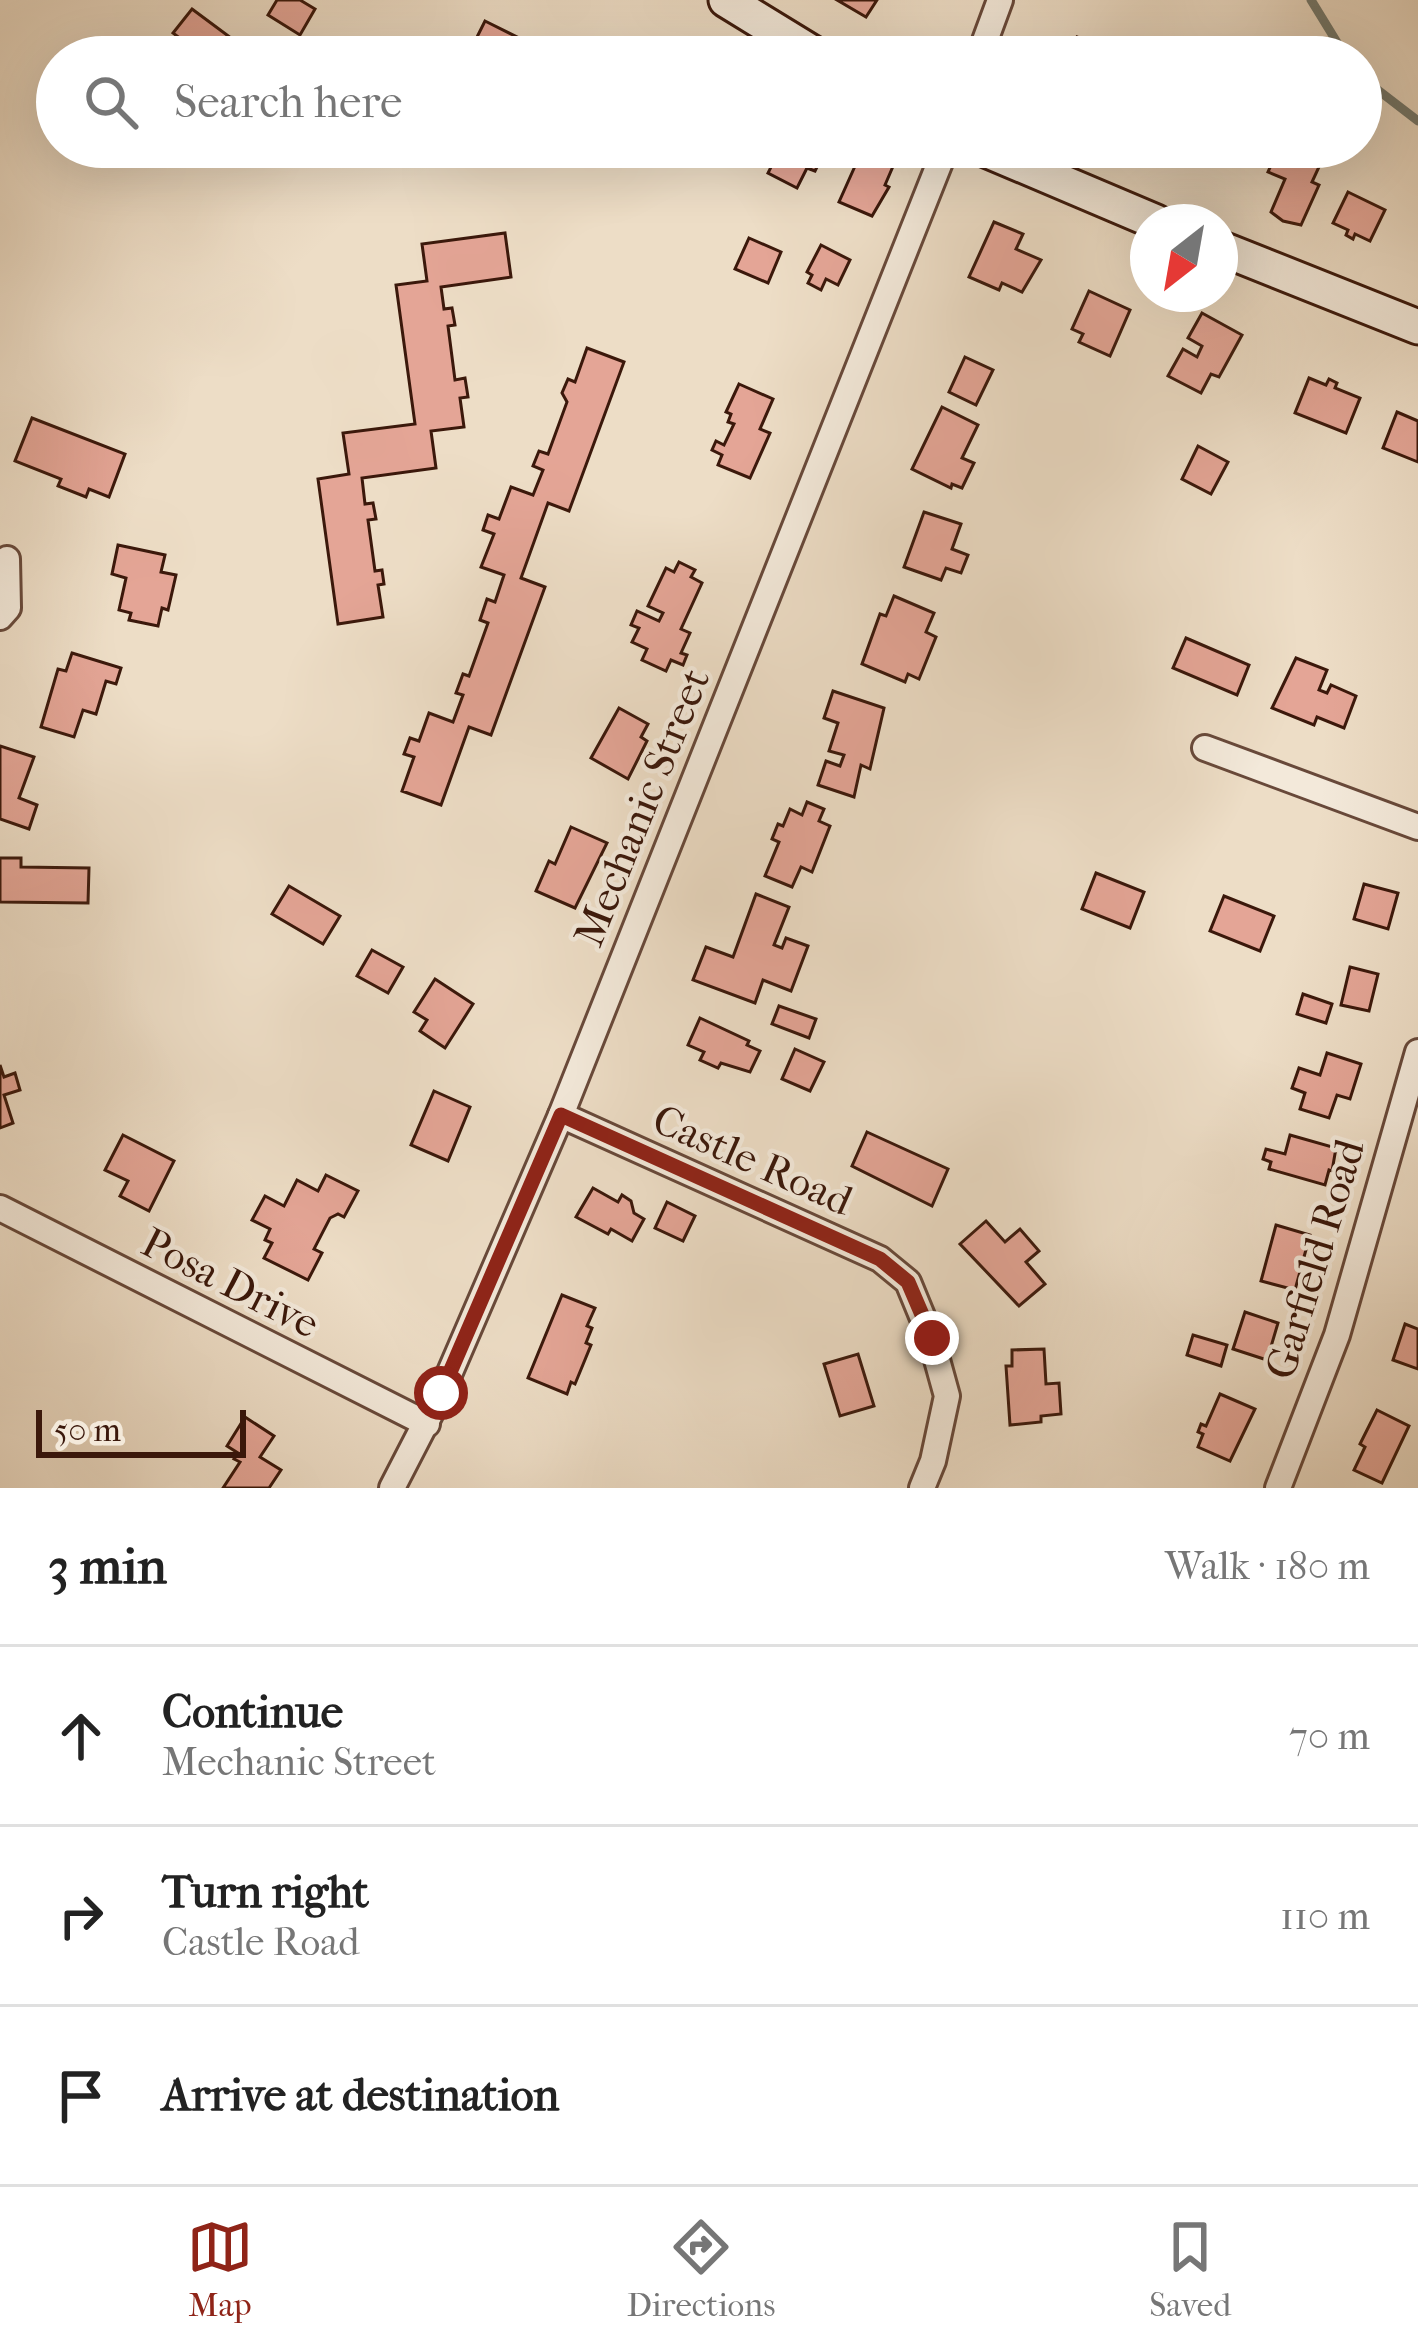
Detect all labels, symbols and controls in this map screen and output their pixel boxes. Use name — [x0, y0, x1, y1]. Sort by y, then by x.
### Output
search box — [36, 36, 1382, 168]
icon: search — [78, 69, 144, 135]
text: Search here — [174, 76, 402, 129]
north arrow — [1130, 204, 1238, 312]
street label: Mechanic Street — [564, 662, 720, 953]
street label: Castle Road — [645, 1095, 861, 1226]
street label: Garfield Road — [1256, 1133, 1375, 1385]
street label: Posa Drive — [134, 1218, 327, 1349]
route end — [905, 1311, 959, 1365]
route start — [414, 1366, 468, 1420]
scale bar — [36, 1404, 246, 1457]
text: 50 m — [54, 1411, 121, 1450]
text: 3 min — [48, 1536, 167, 1596]
text: Walk · 180 m — [1165, 1543, 1370, 1589]
text: Continue — [162, 1686, 343, 1739]
icon: ahead — [48, 1703, 114, 1769]
text: 70 m — [1289, 1713, 1370, 1759]
text: Mechanic Street — [162, 1739, 436, 1785]
text: Turn right — [162, 1866, 369, 1919]
icon: right — [48, 1883, 114, 1949]
text: 110 m — [1280, 1893, 1370, 1939]
text: Castle Road — [162, 1919, 360, 1965]
icon: arrive — [48, 2063, 114, 2129]
text: Arrive at destination — [162, 2069, 559, 2122]
tab: Map — [187, 2214, 253, 2325]
tab: Directions — [627, 2214, 775, 2325]
tab: Saved — [1149, 2214, 1231, 2325]

